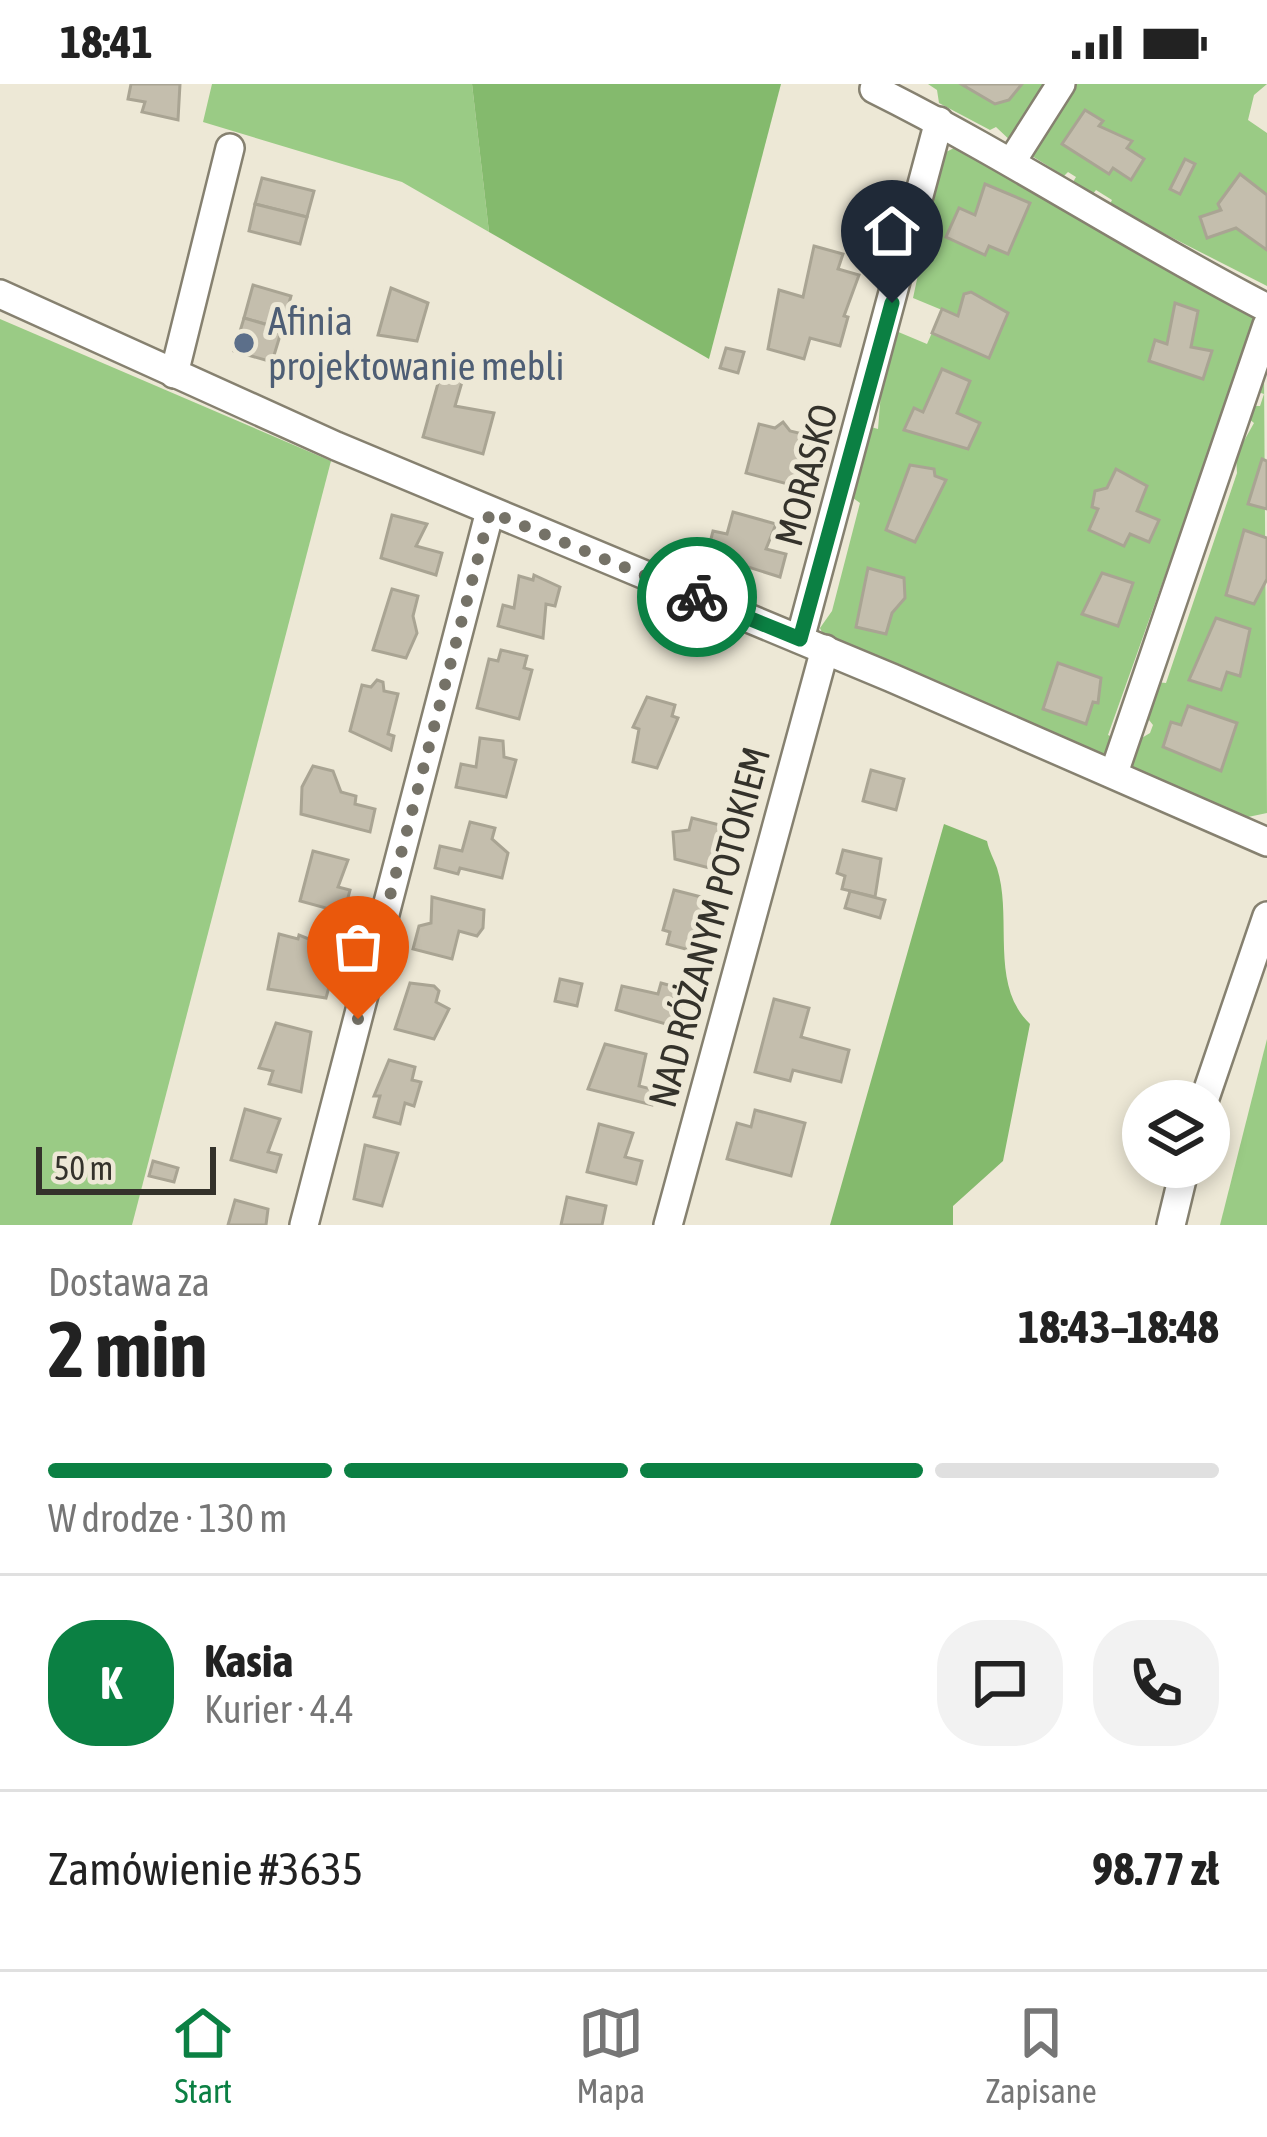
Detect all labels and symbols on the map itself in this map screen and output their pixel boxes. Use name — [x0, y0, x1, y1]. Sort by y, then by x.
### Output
pin — [841, 180, 943, 303]
place label: Afinia projektowanie mebli — [268, 299, 564, 388]
marker: Afinia projektowanie mebli — [231, 330, 257, 356]
street label: MORASKO — [766, 399, 846, 551]
courier — [637, 537, 757, 657]
street label: NAD RÓŻANYM POTOKIEM — [640, 742, 778, 1112]
pin — [307, 896, 409, 1019]
scale bar — [36, 1141, 216, 1194]

